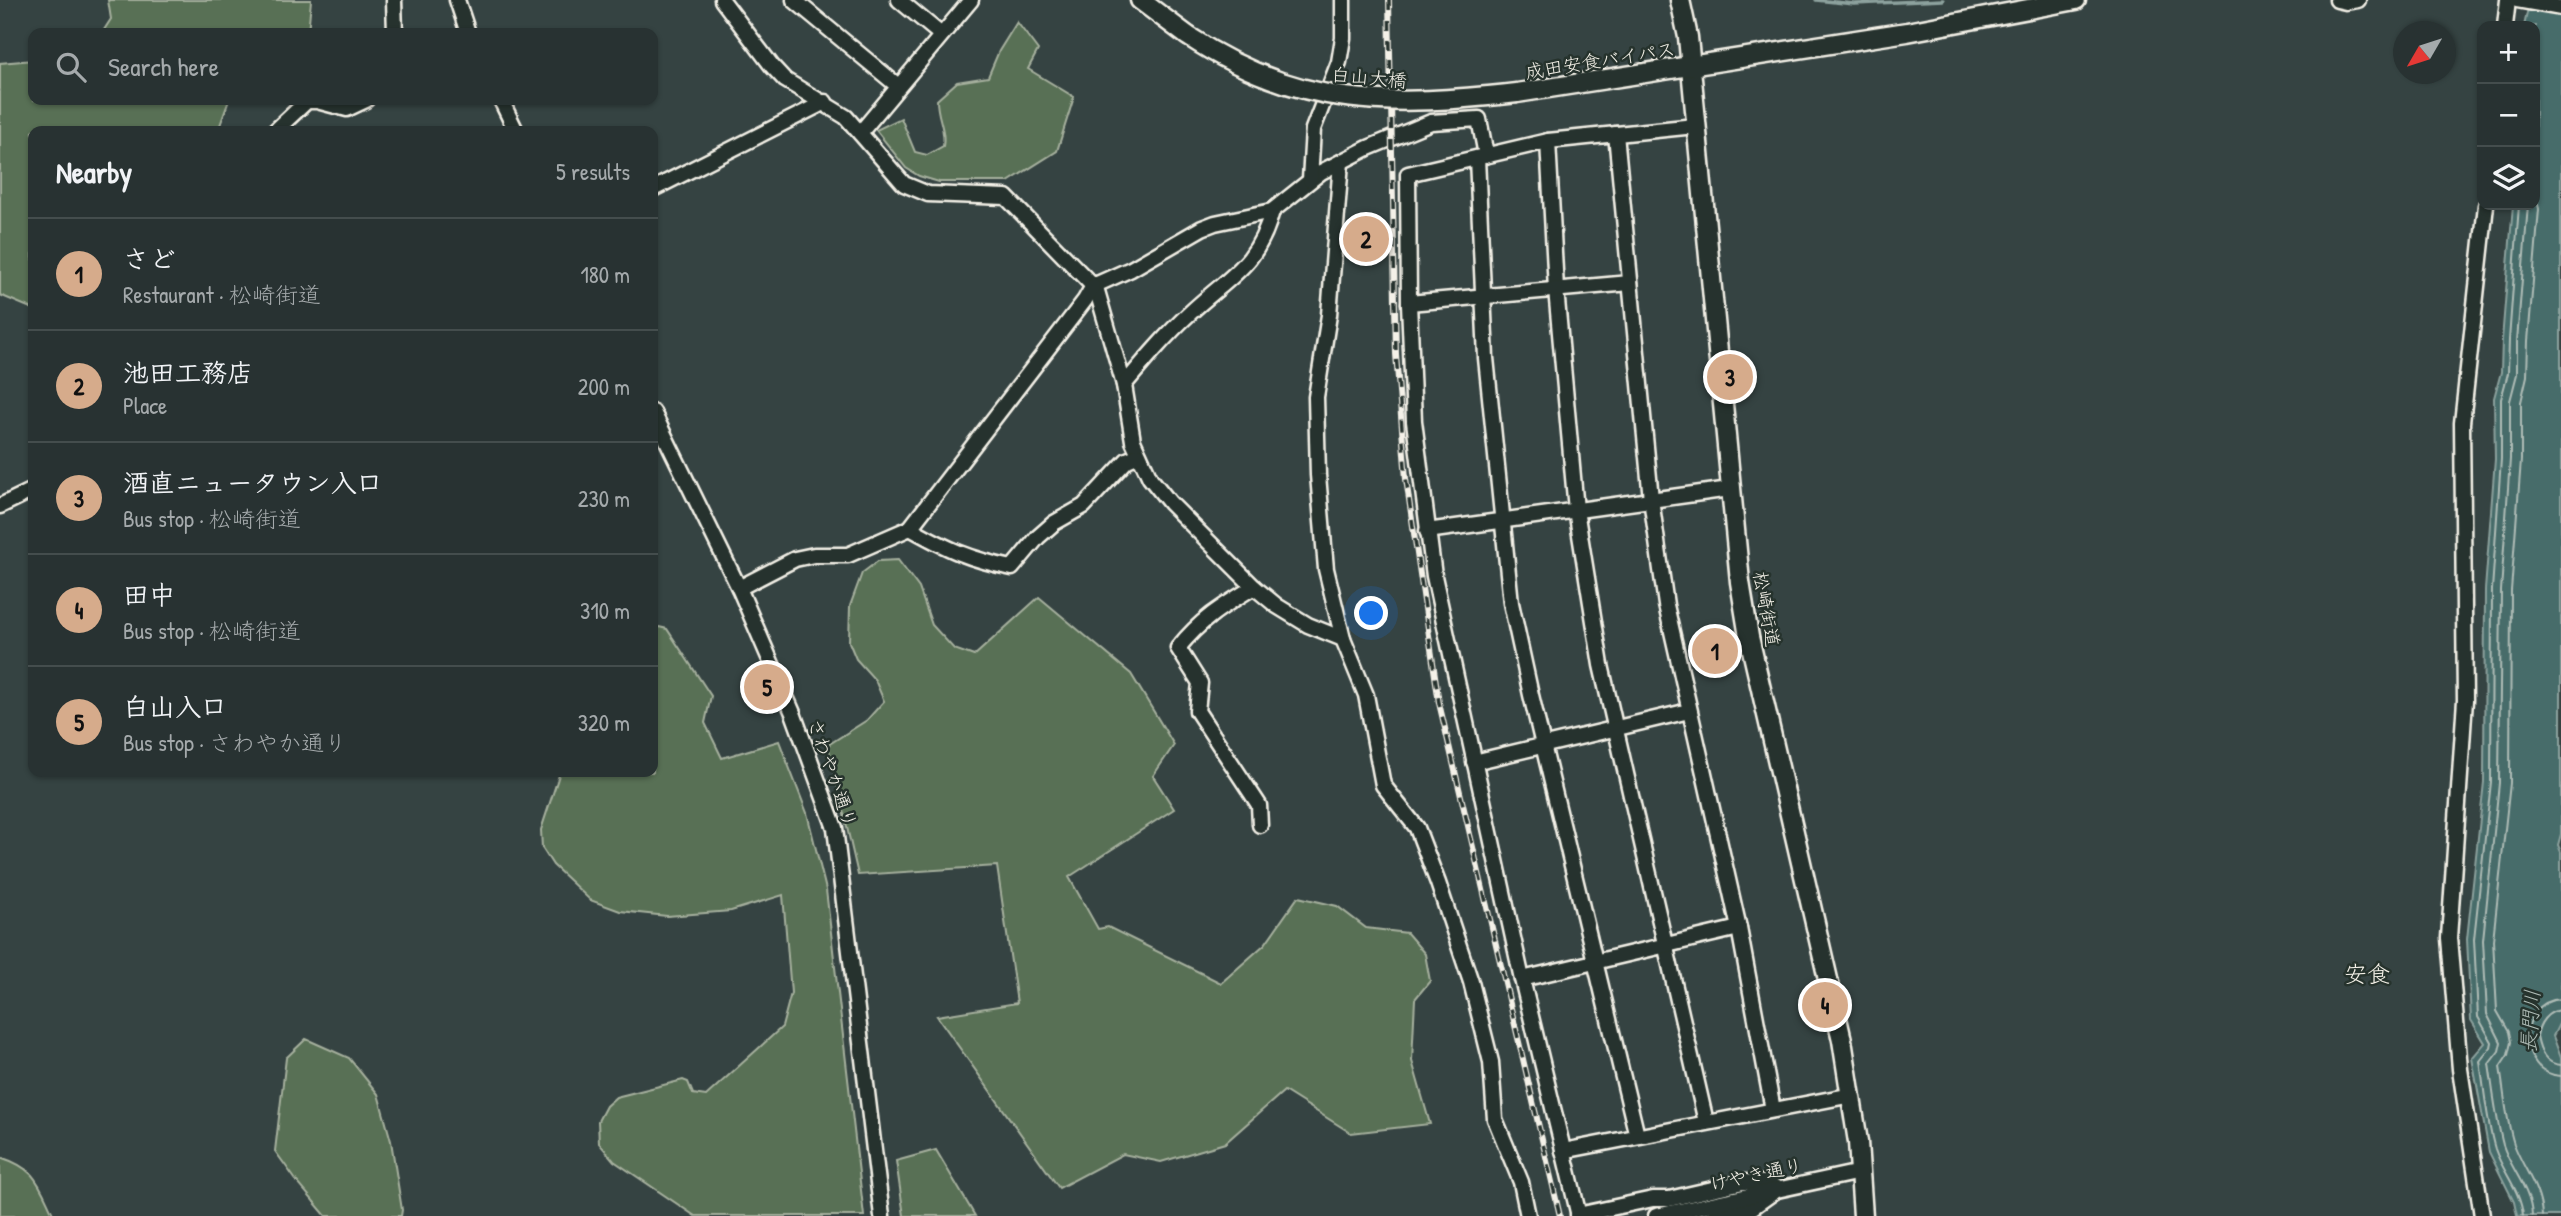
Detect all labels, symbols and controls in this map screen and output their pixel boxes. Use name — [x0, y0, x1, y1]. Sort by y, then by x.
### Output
north arrow — [2393, 21, 2456, 84]
map controls — [2477, 21, 2540, 210]
button: + — [2477, 21, 2540, 84]
search box — [28, 28, 658, 105]
street label: 成田安食バイパス — [1523, 35, 1677, 85]
icon: search — [52, 48, 90, 86]
text: Search here — [108, 49, 219, 84]
street label: 白山大橋 — [1330, 61, 1408, 93]
button: − — [2477, 84, 2540, 147]
button: layers — [2477, 147, 2540, 210]
text: Nearby — [56, 152, 132, 192]
text: 5 results — [556, 156, 630, 187]
pin: 2 — [1343, 213, 1389, 265]
text: さど — [123, 241, 175, 276]
text: 1 — [75, 259, 83, 290]
text: 180 m — [580, 259, 630, 290]
text: Restaurant · 松崎街道 — [123, 279, 321, 310]
pin: 3 — [1707, 351, 1753, 403]
text: 池田工務店 — [123, 355, 253, 390]
text: 2 — [74, 371, 84, 402]
text: 200 m — [578, 371, 630, 402]
text: Place — [123, 390, 167, 421]
text: 酒直ニュータウン入口 — [123, 465, 382, 500]
text: 3 — [74, 483, 84, 514]
text: 230 m — [578, 483, 630, 514]
text: Bus stop · 松崎街道 — [123, 503, 301, 534]
street label: 松崎街道 — [1748, 569, 1786, 649]
text: 田中 — [123, 577, 175, 612]
text: 4 — [75, 595, 83, 626]
text: 310 m — [580, 595, 630, 626]
your location — [1354, 596, 1388, 630]
text: Bus stop · 松崎街道 — [123, 615, 301, 646]
pin: 1 — [1692, 625, 1738, 677]
pin: 5 — [744, 661, 790, 713]
text: 白山入口 — [123, 689, 227, 724]
text: 5 — [74, 707, 84, 738]
text: 320 m — [578, 707, 630, 738]
street label: さわやか通り — [802, 715, 864, 831]
text: Bus stop · さわやか通り — [123, 727, 347, 758]
district label: 安食 — [2344, 958, 2390, 989]
pin: 4 — [1802, 979, 1848, 1031]
water label: 長門川 — [2513, 989, 2547, 1053]
street label: けやき通り — [1707, 1151, 1805, 1197]

